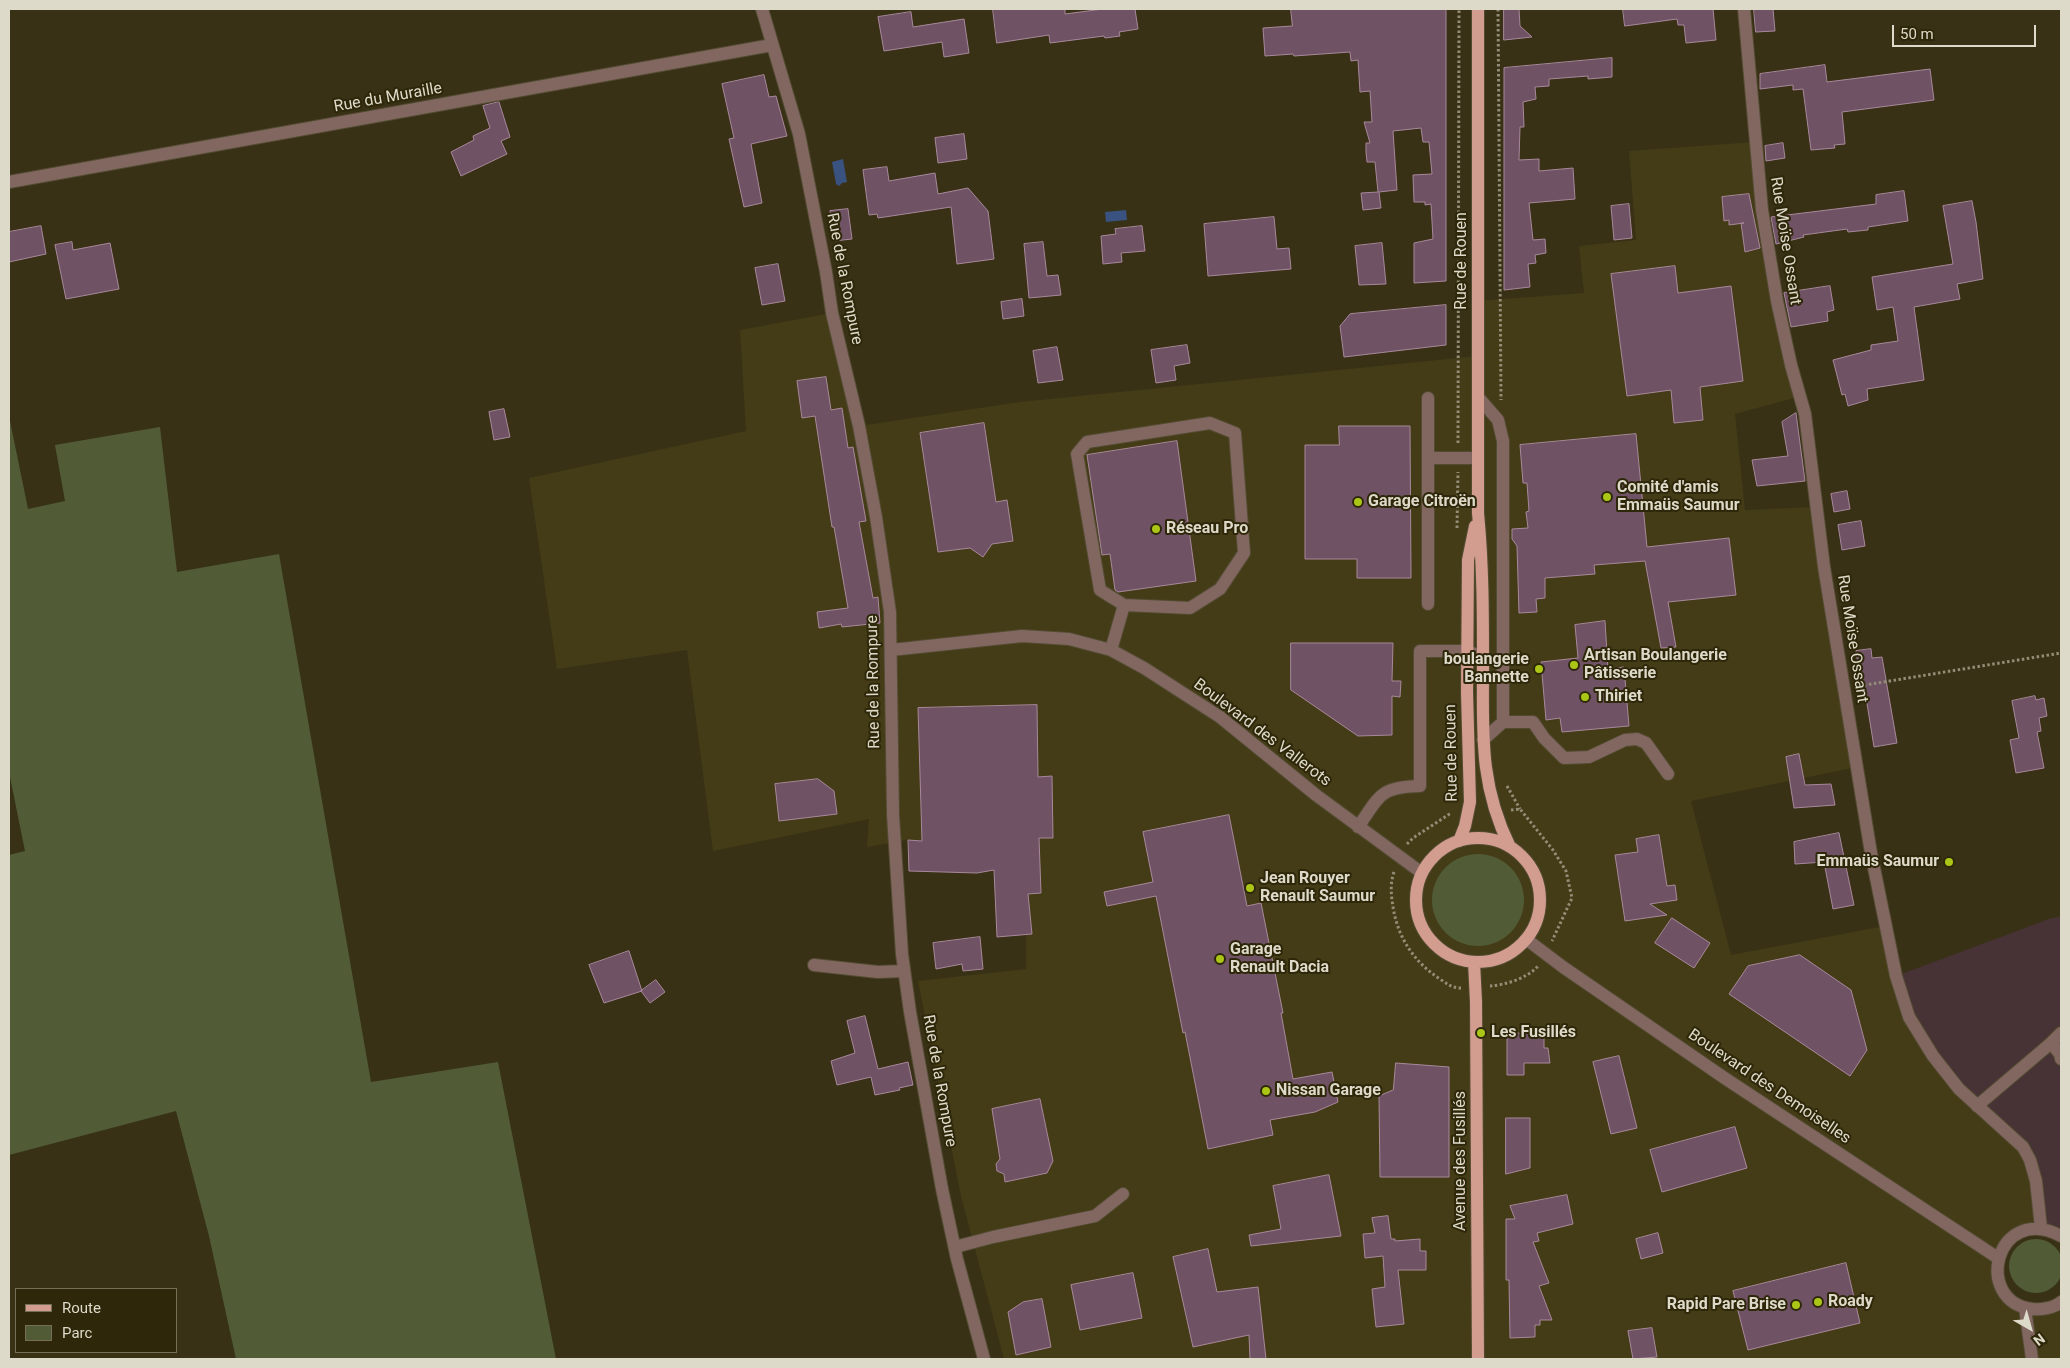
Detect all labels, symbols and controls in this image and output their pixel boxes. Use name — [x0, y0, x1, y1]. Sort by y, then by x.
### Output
scale bar — [1895, 15, 2039, 47]
text: 50 m — [1900, 25, 1934, 43]
street label: Rue du Muraille — [332, 79, 444, 117]
street label: Rue Moïse Ossant — [1765, 176, 1805, 306]
street label: Rue de la Rompure — [822, 212, 866, 346]
street label: Rue de Rouen — [1452, 212, 1472, 310]
place label: Comité d'amis Emmaüs Saumur — [1617, 478, 1739, 516]
marker: Comité d'amis Emmaüs Saumur — [1601, 491, 1613, 503]
place label: Garage Citroën — [1368, 492, 1476, 512]
marker: Garage Citroën — [1352, 496, 1364, 508]
place label: Réseau Pro — [1166, 519, 1248, 539]
marker: Réseau Pro — [1150, 523, 1162, 535]
street label: Rue Moïse Ossant — [1832, 574, 1872, 704]
street label: Rue de la Rompure — [863, 615, 885, 749]
place label: Artisan Boulangerie Pâtisserie — [1584, 646, 1727, 684]
place label: boulangerie Bannette — [1444, 650, 1529, 688]
marker: Artisan Boulangerie Pâtisserie — [1568, 659, 1580, 671]
marker: boulangerie Bannette — [1533, 663, 1545, 675]
street label: Boulevard des Vallerots — [1189, 675, 1335, 791]
place label: Thiriet — [1595, 687, 1642, 707]
marker: Thiriet — [1579, 691, 1591, 703]
street label: Rue de Rouen — [1442, 704, 1462, 802]
place label: Emmaüs Saumur — [1817, 852, 1939, 872]
marker: Emmaüs Saumur — [1943, 856, 1955, 868]
place label: Jean Rouyer Renault Saumur — [1260, 869, 1375, 907]
marker: Jean Rouyer Renault Saumur — [1244, 882, 1256, 894]
place label: Garage Renault Dacia — [1230, 940, 1329, 978]
marker: Garage Renault Dacia — [1214, 953, 1226, 965]
street label: Rue de la Rompure — [918, 1013, 960, 1149]
place label: Les Fusillés — [1491, 1023, 1576, 1043]
street label: Boulevard des Demoiselles — [1684, 1025, 1854, 1149]
marker: Les Fusillés — [1475, 1027, 1487, 1039]
place label: Nissan Garage — [1276, 1081, 1381, 1101]
marker: Nissan Garage — [1260, 1085, 1272, 1097]
street label: Avenue des Fusillés — [1451, 1091, 1471, 1231]
legend — [15, 1288, 178, 1353]
place label: Roady — [1828, 1292, 1873, 1312]
place label: Rapid Pare Brise — [1667, 1295, 1786, 1315]
marker: Roady — [1812, 1296, 1824, 1308]
text: Route — [62, 1299, 101, 1317]
marker: Rapid Pare Brise — [1790, 1299, 1802, 1311]
north arrow — [2005, 1303, 2055, 1353]
text: Parc — [62, 1324, 92, 1342]
text: N — [2030, 1330, 2048, 1349]

